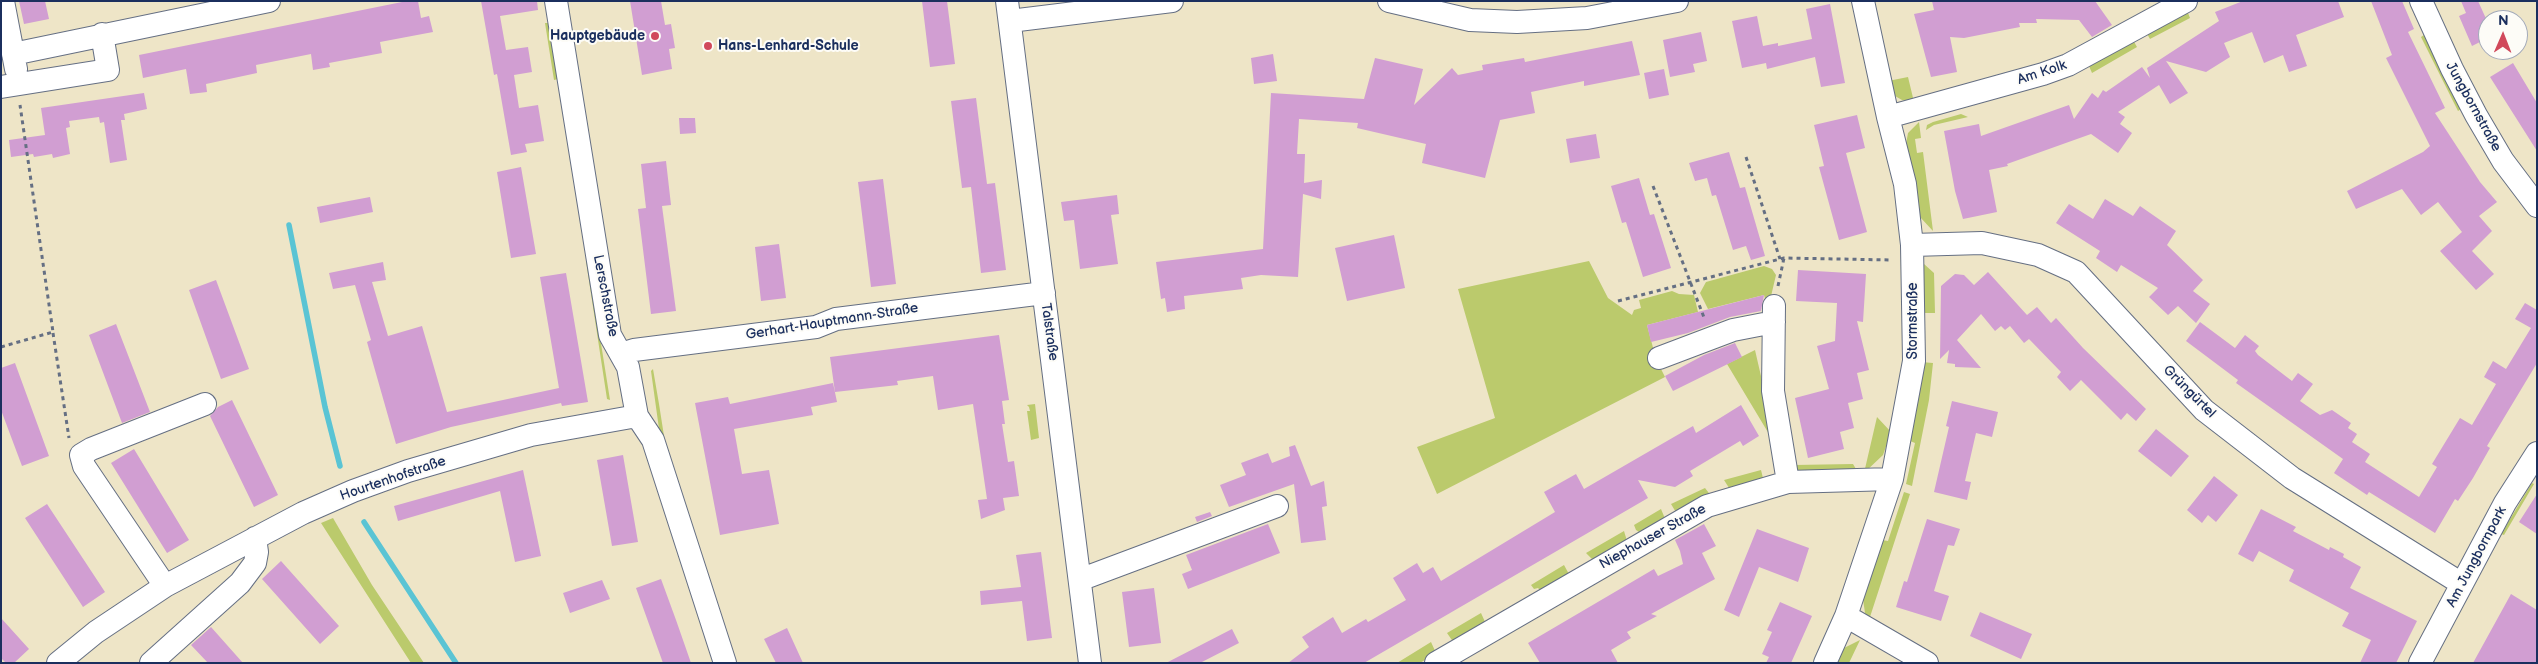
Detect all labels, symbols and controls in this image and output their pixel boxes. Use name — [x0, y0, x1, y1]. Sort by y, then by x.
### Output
north arrow — [2478, 10, 2528, 60]
text: N — [2498, 12, 2509, 29]
place label: Hauptgebäude — [550, 28, 645, 44]
marker: Hauptgebäude — [649, 30, 661, 42]
place label: Hans-Lenhard-Schule — [718, 38, 859, 54]
marker: Hans-Lenhard-Schule — [702, 40, 714, 52]
street label: Am Kolk — [2015, 57, 2069, 89]
street label: Jungbornstraße — [2441, 59, 2505, 155]
street label: Lerschstraße — [589, 254, 621, 338]
street label: Stormstraße — [1905, 283, 1921, 359]
street label: Gerhart-Hauptmann-Straße — [745, 300, 919, 344]
street label: Talstraße — [1037, 302, 1061, 362]
street label: Grüngürtel — [2159, 362, 2219, 422]
street label: Hourtenhofstraße — [338, 453, 448, 505]
street label: Niephauser Straße — [1597, 501, 1709, 573]
street label: Am Jungbornpark — [2443, 504, 2511, 610]

